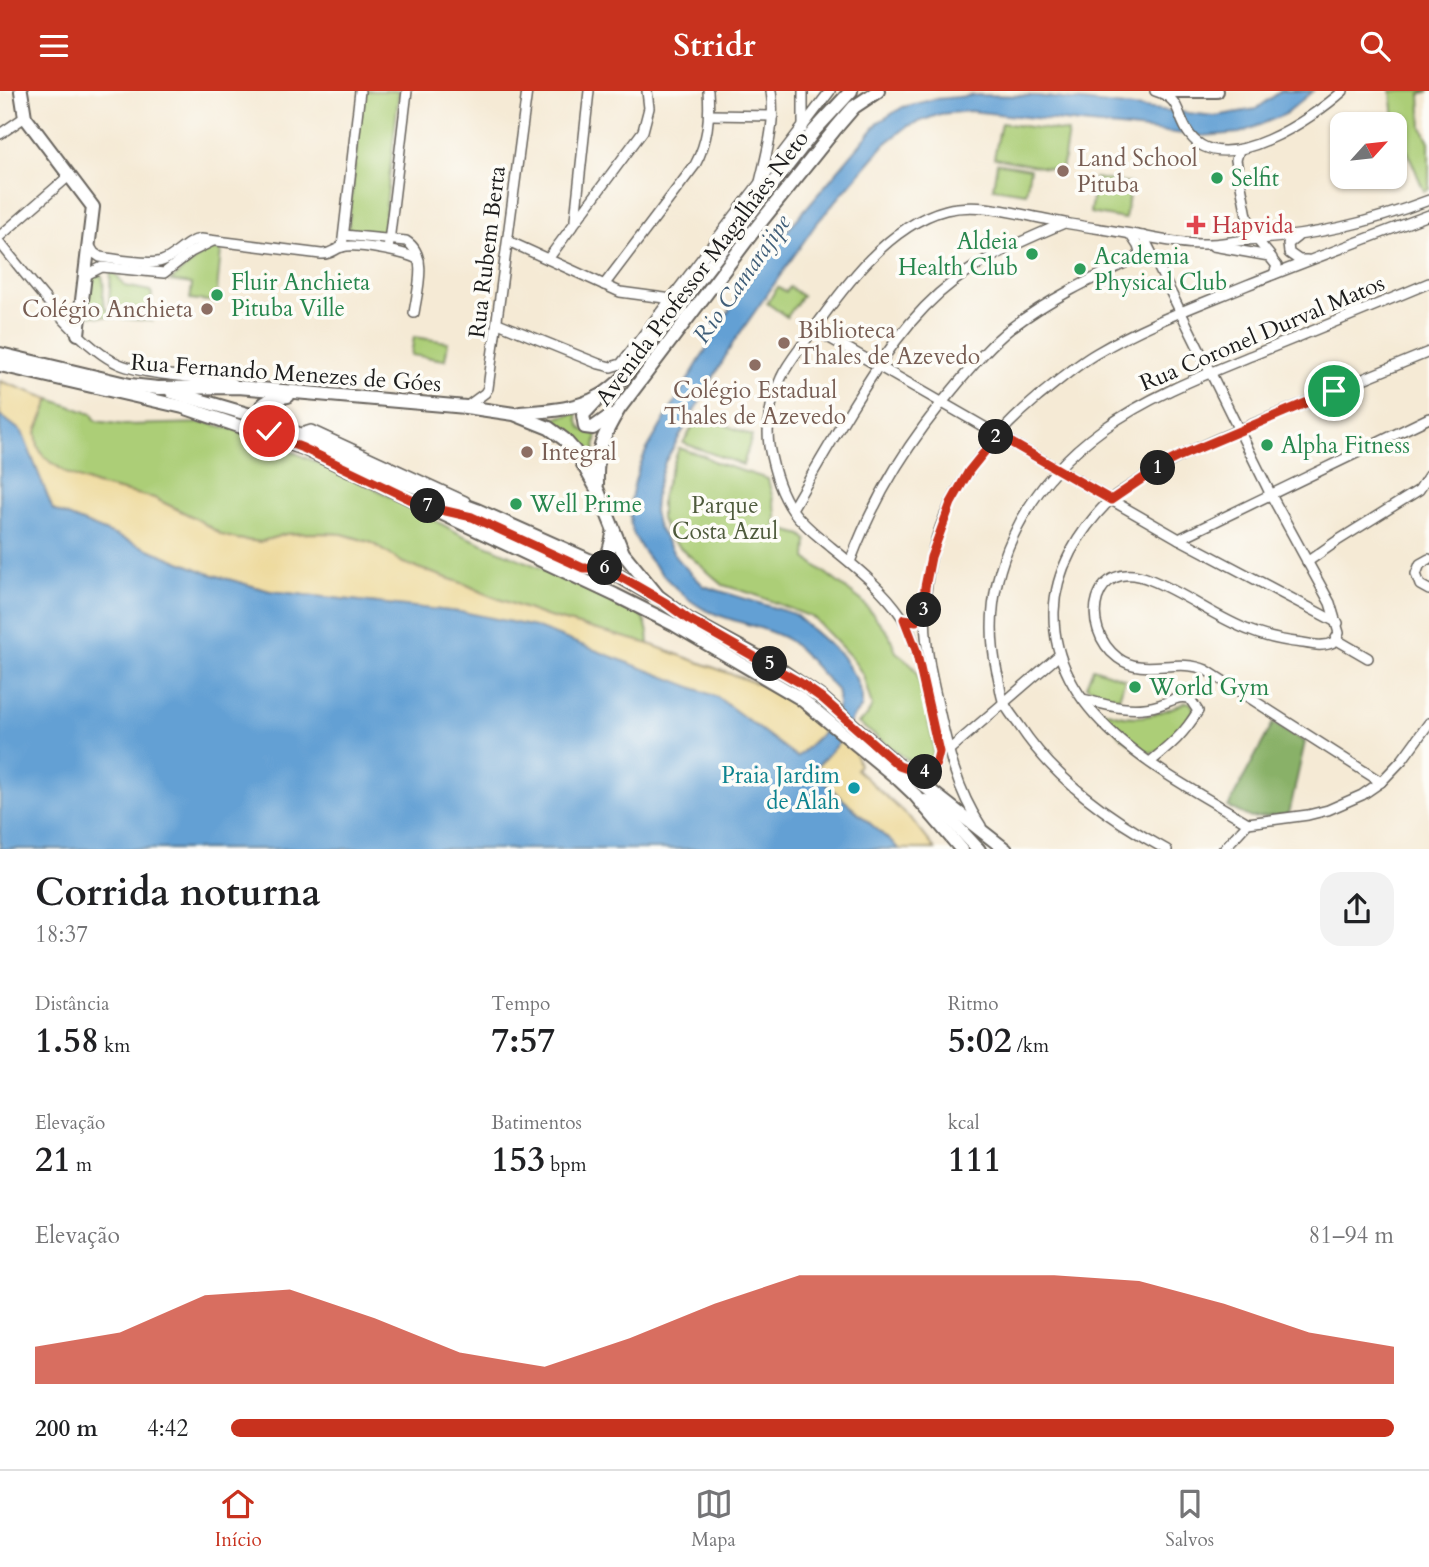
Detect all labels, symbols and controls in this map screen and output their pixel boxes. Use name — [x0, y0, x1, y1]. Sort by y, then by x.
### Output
text: Stridr — [673, 24, 756, 68]
icon: menu — [35, 27, 73, 65]
icon: search — [1356, 27, 1394, 65]
north arrow — [1330, 112, 1407, 189]
map controls — [1330, 112, 1407, 189]
street label: Avenida Professor Magalhães Neto — [588, 124, 816, 412]
place label: Land School Pituba — [1077, 143, 1198, 200]
marker: Land School Pituba — [1055, 163, 1071, 179]
place label: Selfit — [1231, 163, 1279, 194]
street label: Rua Rubem Berta — [461, 164, 513, 340]
marker: Selfit — [1209, 170, 1225, 186]
water label: Rio Camarajipe — [685, 207, 799, 350]
place label: Hapvida — [1212, 210, 1294, 241]
marker: Hapvida — [1186, 215, 1206, 235]
place label: Aldeia Health Club — [898, 226, 1018, 283]
place label: Academia Physical Club — [1094, 241, 1227, 298]
marker: Aldeia Health Club — [1024, 246, 1040, 262]
marker: Academia Physical Club — [1072, 261, 1088, 277]
place label: Fluir Anchieta Pituba Ville — [231, 267, 370, 324]
street label: Rua Coronel Durval Matos — [1135, 267, 1389, 399]
marker: Fluir Anchieta Pituba Ville — [209, 287, 225, 303]
place label: Colégio Anchieta — [22, 294, 193, 325]
marker: Colégio Anchieta — [199, 301, 215, 317]
place label: Biblioteca Thales de Azevedo — [798, 315, 980, 372]
marker: Biblioteca Thales de Azevedo — [776, 335, 792, 351]
street label: Rua Fernando Menezes de Góes — [130, 347, 442, 399]
marker: Colégio Estadual Thales de Azevedo — [747, 357, 763, 373]
pin — [1304, 361, 1364, 421]
icon: arrive — [1315, 372, 1353, 410]
place label: Colégio Estadual Thales de Azevedo — [664, 375, 846, 432]
pin — [239, 401, 299, 461]
icon: check — [250, 412, 288, 450]
pin: 2 — [978, 419, 1014, 455]
text: 2 — [991, 423, 1000, 449]
place label: Alpha Fitness — [1281, 430, 1410, 461]
place label: Integral — [541, 437, 617, 468]
marker: Alpha Fitness — [1259, 437, 1275, 453]
marker: Integral — [519, 444, 535, 460]
pin: 1 — [1140, 451, 1176, 485]
text: 1 — [1153, 454, 1162, 480]
pin: 7 — [410, 489, 446, 523]
place label: Well Prime — [529, 489, 642, 520]
park label: Parque Costa Azul — [672, 490, 778, 547]
text: 7 — [423, 492, 432, 518]
marker: Well Prime — [508, 496, 524, 512]
pin: 6 — [588, 551, 622, 585]
text: 6 — [600, 554, 609, 580]
pin: 3 — [906, 593, 942, 627]
text: 3 — [919, 596, 928, 622]
pin: 5 — [752, 647, 788, 681]
text: 5 — [765, 650, 774, 676]
place label: World Gym — [1148, 672, 1270, 703]
marker: World Gym — [1127, 679, 1143, 695]
pin: 4 — [908, 755, 942, 789]
text: 4 — [920, 758, 929, 784]
place label: Praia Jardim de Alah — [721, 760, 841, 817]
marker: Praia Jardim de Alah — [846, 780, 862, 796]
text: Corrida noturna — [35, 867, 321, 919]
button: share — [1320, 872, 1394, 946]
text: 18:37 — [35, 919, 88, 950]
text: Distância — [35, 991, 109, 1017]
text: Tempo — [491, 991, 550, 1017]
text: Ritmo — [948, 991, 999, 1017]
text: 1.58 — [35, 1017, 99, 1065]
text: 7:57 — [491, 1017, 555, 1065]
text: 5:02 — [948, 1017, 1012, 1065]
text: km — [99, 1033, 130, 1059]
text: /km — [1012, 1033, 1049, 1059]
text: Elevação — [35, 1110, 105, 1136]
text: Batimentos — [491, 1110, 582, 1136]
text: kcal — [948, 1110, 980, 1136]
text: 21 — [35, 1136, 71, 1184]
text: 153 — [491, 1136, 545, 1184]
text: 111 — [948, 1136, 1001, 1184]
text: m — [71, 1152, 92, 1178]
text: bpm — [545, 1152, 587, 1178]
text: Elevação — [35, 1220, 120, 1251]
text: 81–94 m — [1309, 1220, 1394, 1251]
text: 200 m — [35, 1413, 98, 1444]
text: 4:42 — [147, 1413, 188, 1444]
tab: Início — [215, 1485, 262, 1553]
tab: Mapa — [691, 1485, 736, 1553]
tab: Salvos — [1165, 1485, 1214, 1553]

